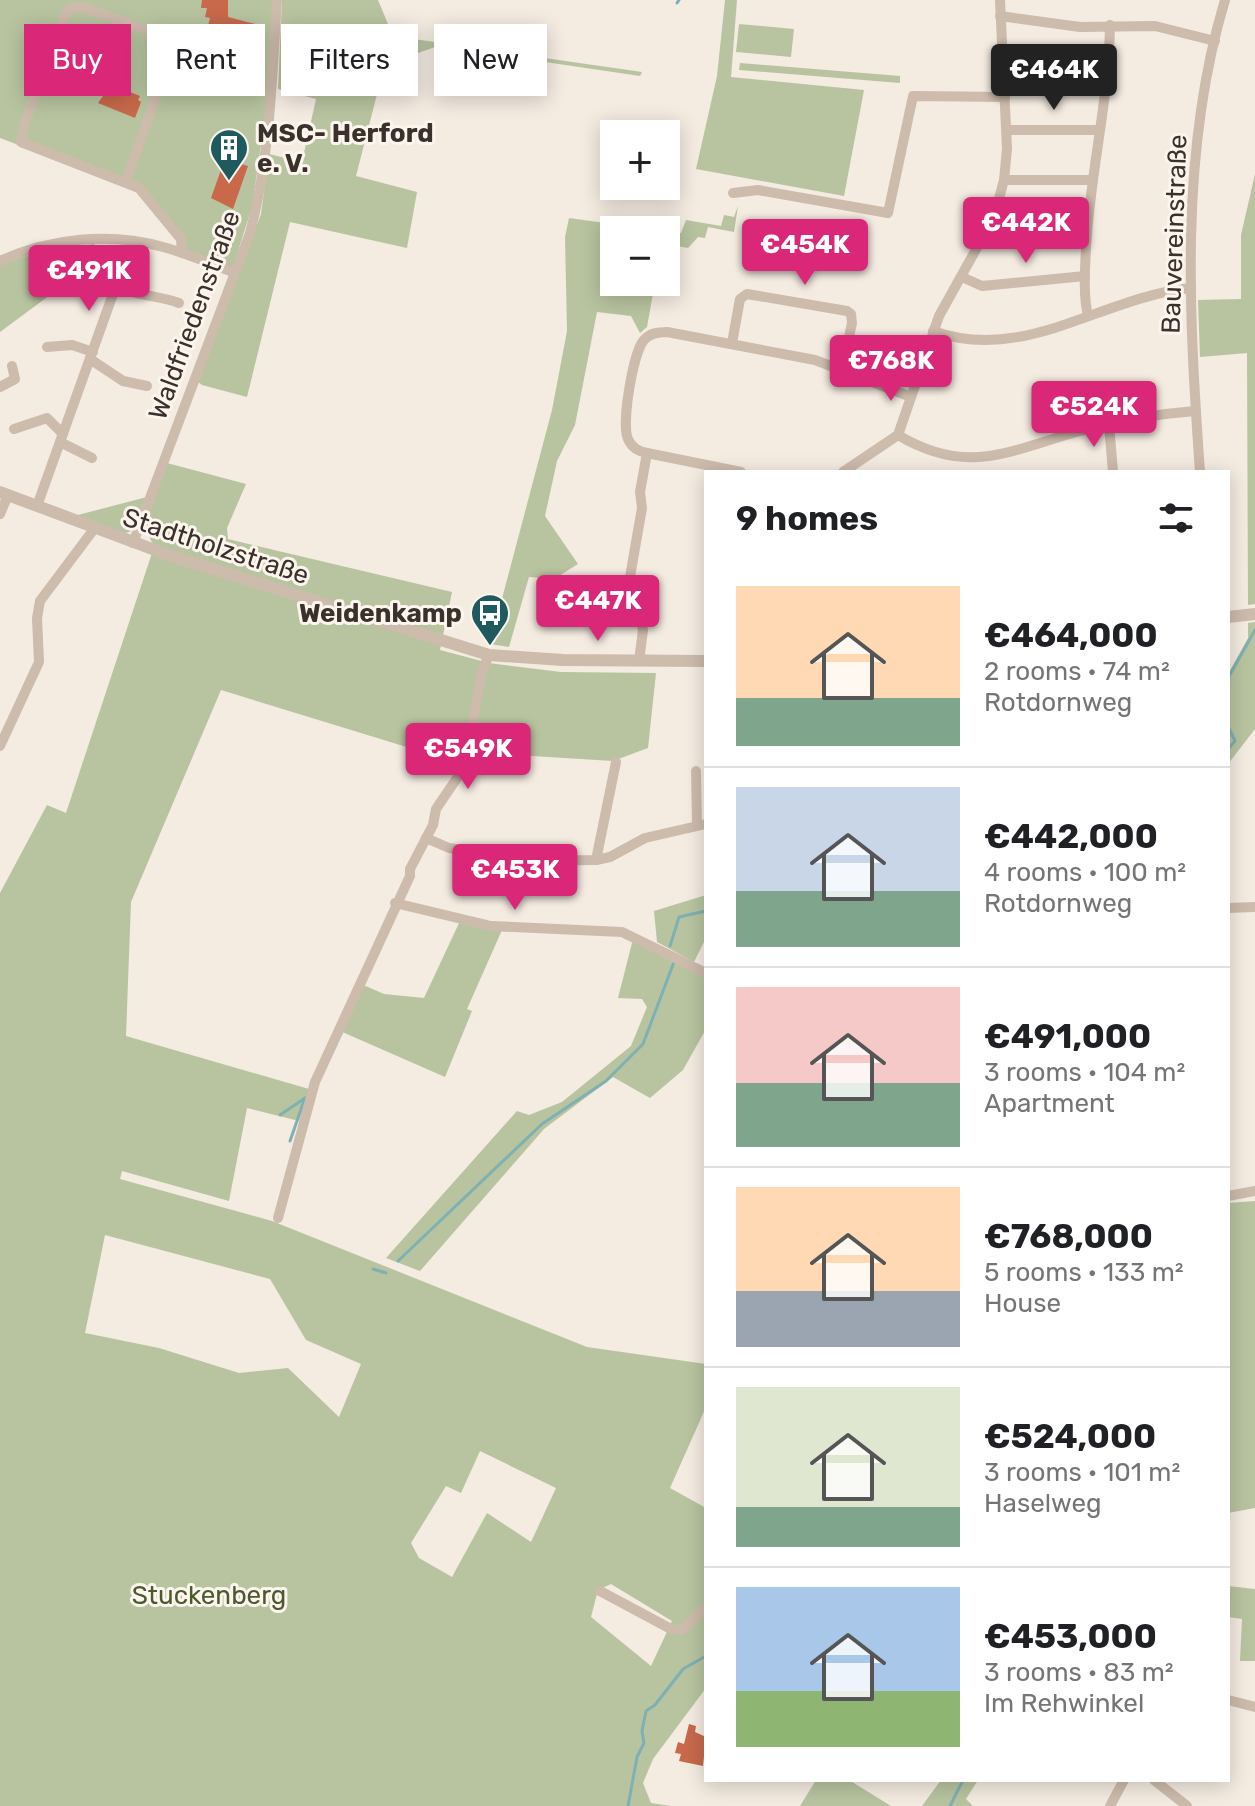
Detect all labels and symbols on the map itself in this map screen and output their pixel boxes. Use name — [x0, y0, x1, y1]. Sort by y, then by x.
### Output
pin: €464K — [998, 44, 1110, 112]
place label: MSC- Herford e. V. — [257, 118, 434, 179]
building icon: MSC- Herford e. V. — [208, 127, 250, 182]
street label: Bauvereinstraße — [1156, 134, 1193, 334]
pin: €442K — [970, 197, 1082, 265]
street label: Waldfriedenstraße — [142, 206, 247, 424]
pin: €454K — [749, 219, 861, 287]
pin: €491K — [33, 245, 145, 313]
pin: €768K — [835, 335, 947, 403]
pin: €524K — [1038, 381, 1150, 449]
street label: Stadtholzstraße — [119, 502, 313, 591]
pin: €447K — [542, 575, 654, 643]
bus stop icon: Weidenkamp — [469, 592, 511, 647]
place label: Weidenkamp — [299, 598, 462, 629]
pin: €549K — [412, 723, 524, 791]
pin: €453K — [459, 844, 571, 912]
park label: Stuckenberg — [132, 1580, 286, 1611]

